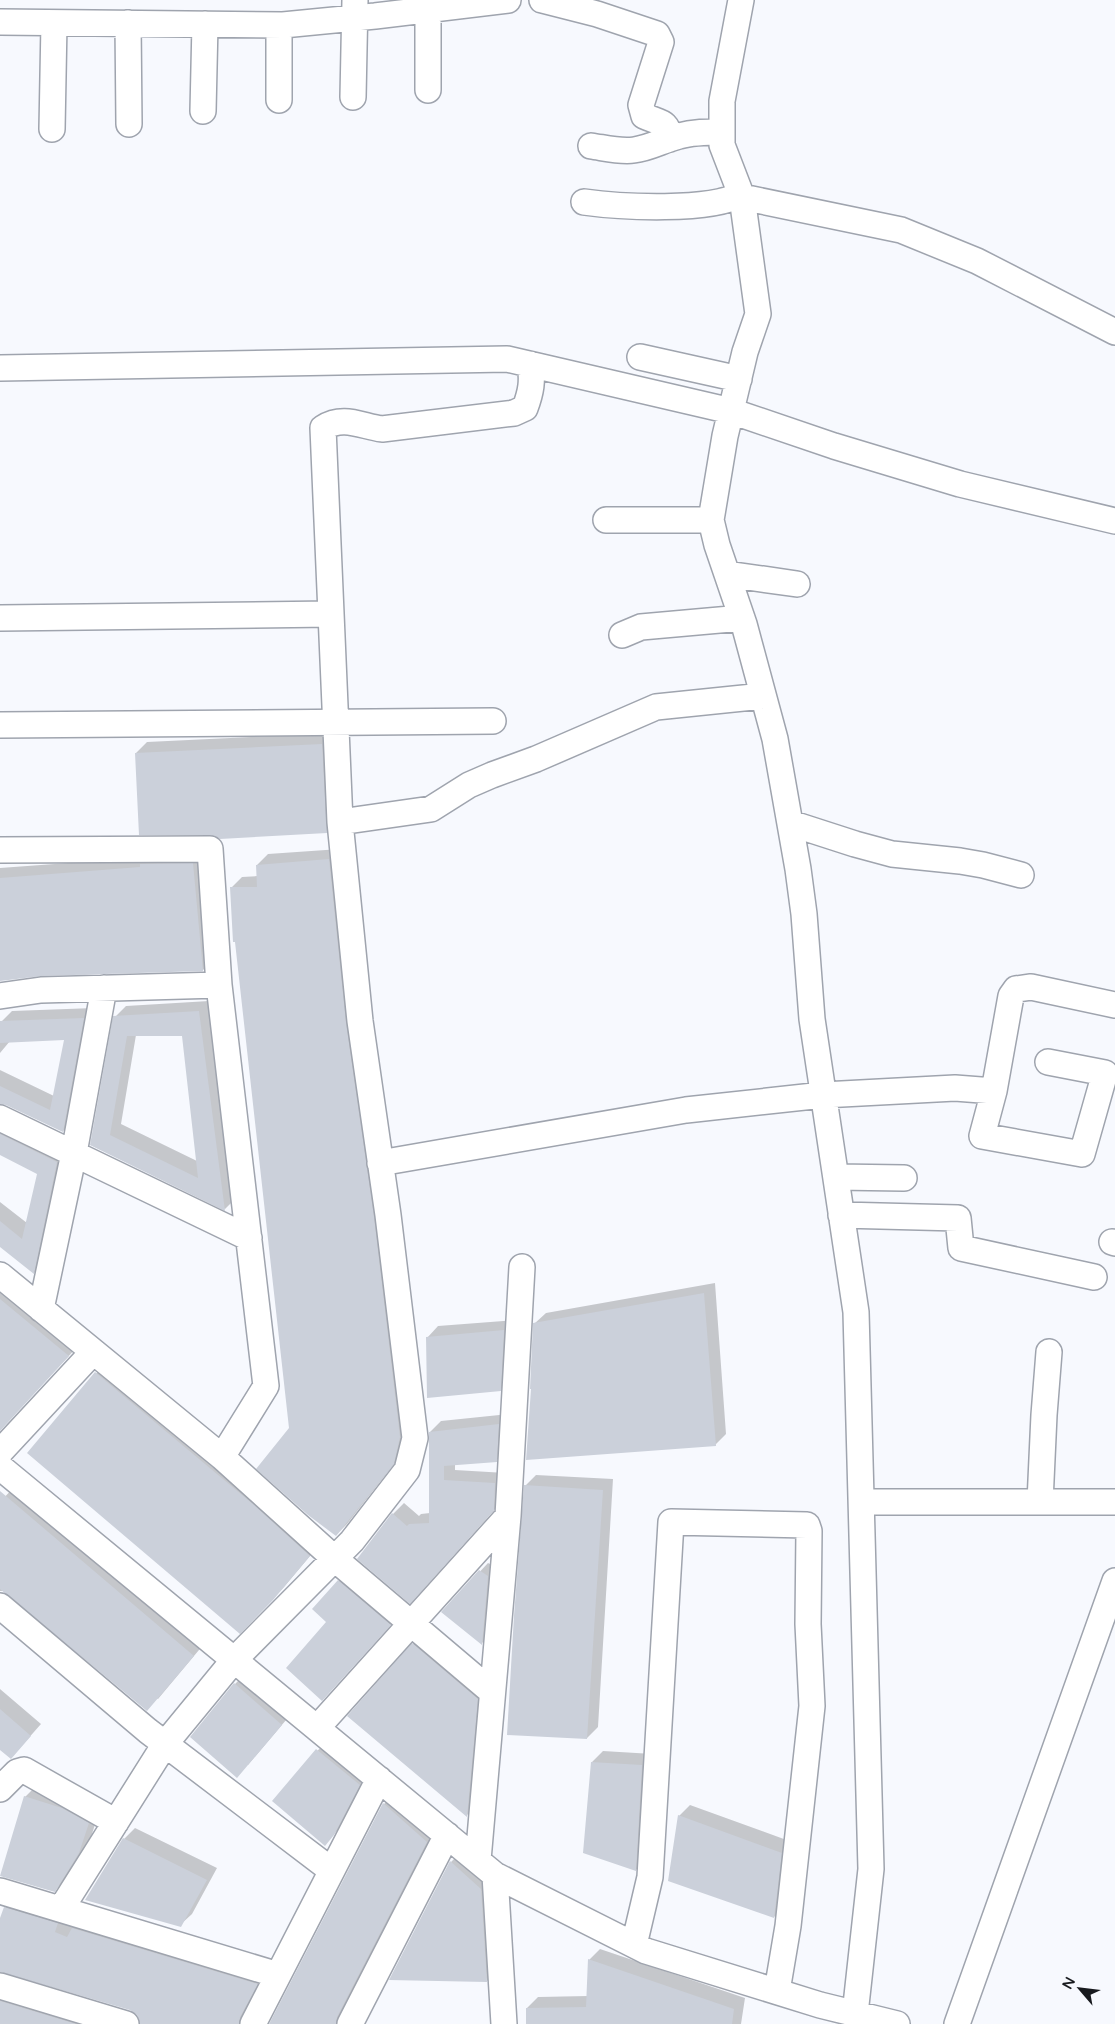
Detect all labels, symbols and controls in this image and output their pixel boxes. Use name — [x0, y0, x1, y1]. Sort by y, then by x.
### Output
north arrow — [1055, 1964, 1105, 2014]
text: N — [1059, 1974, 1079, 1992]

